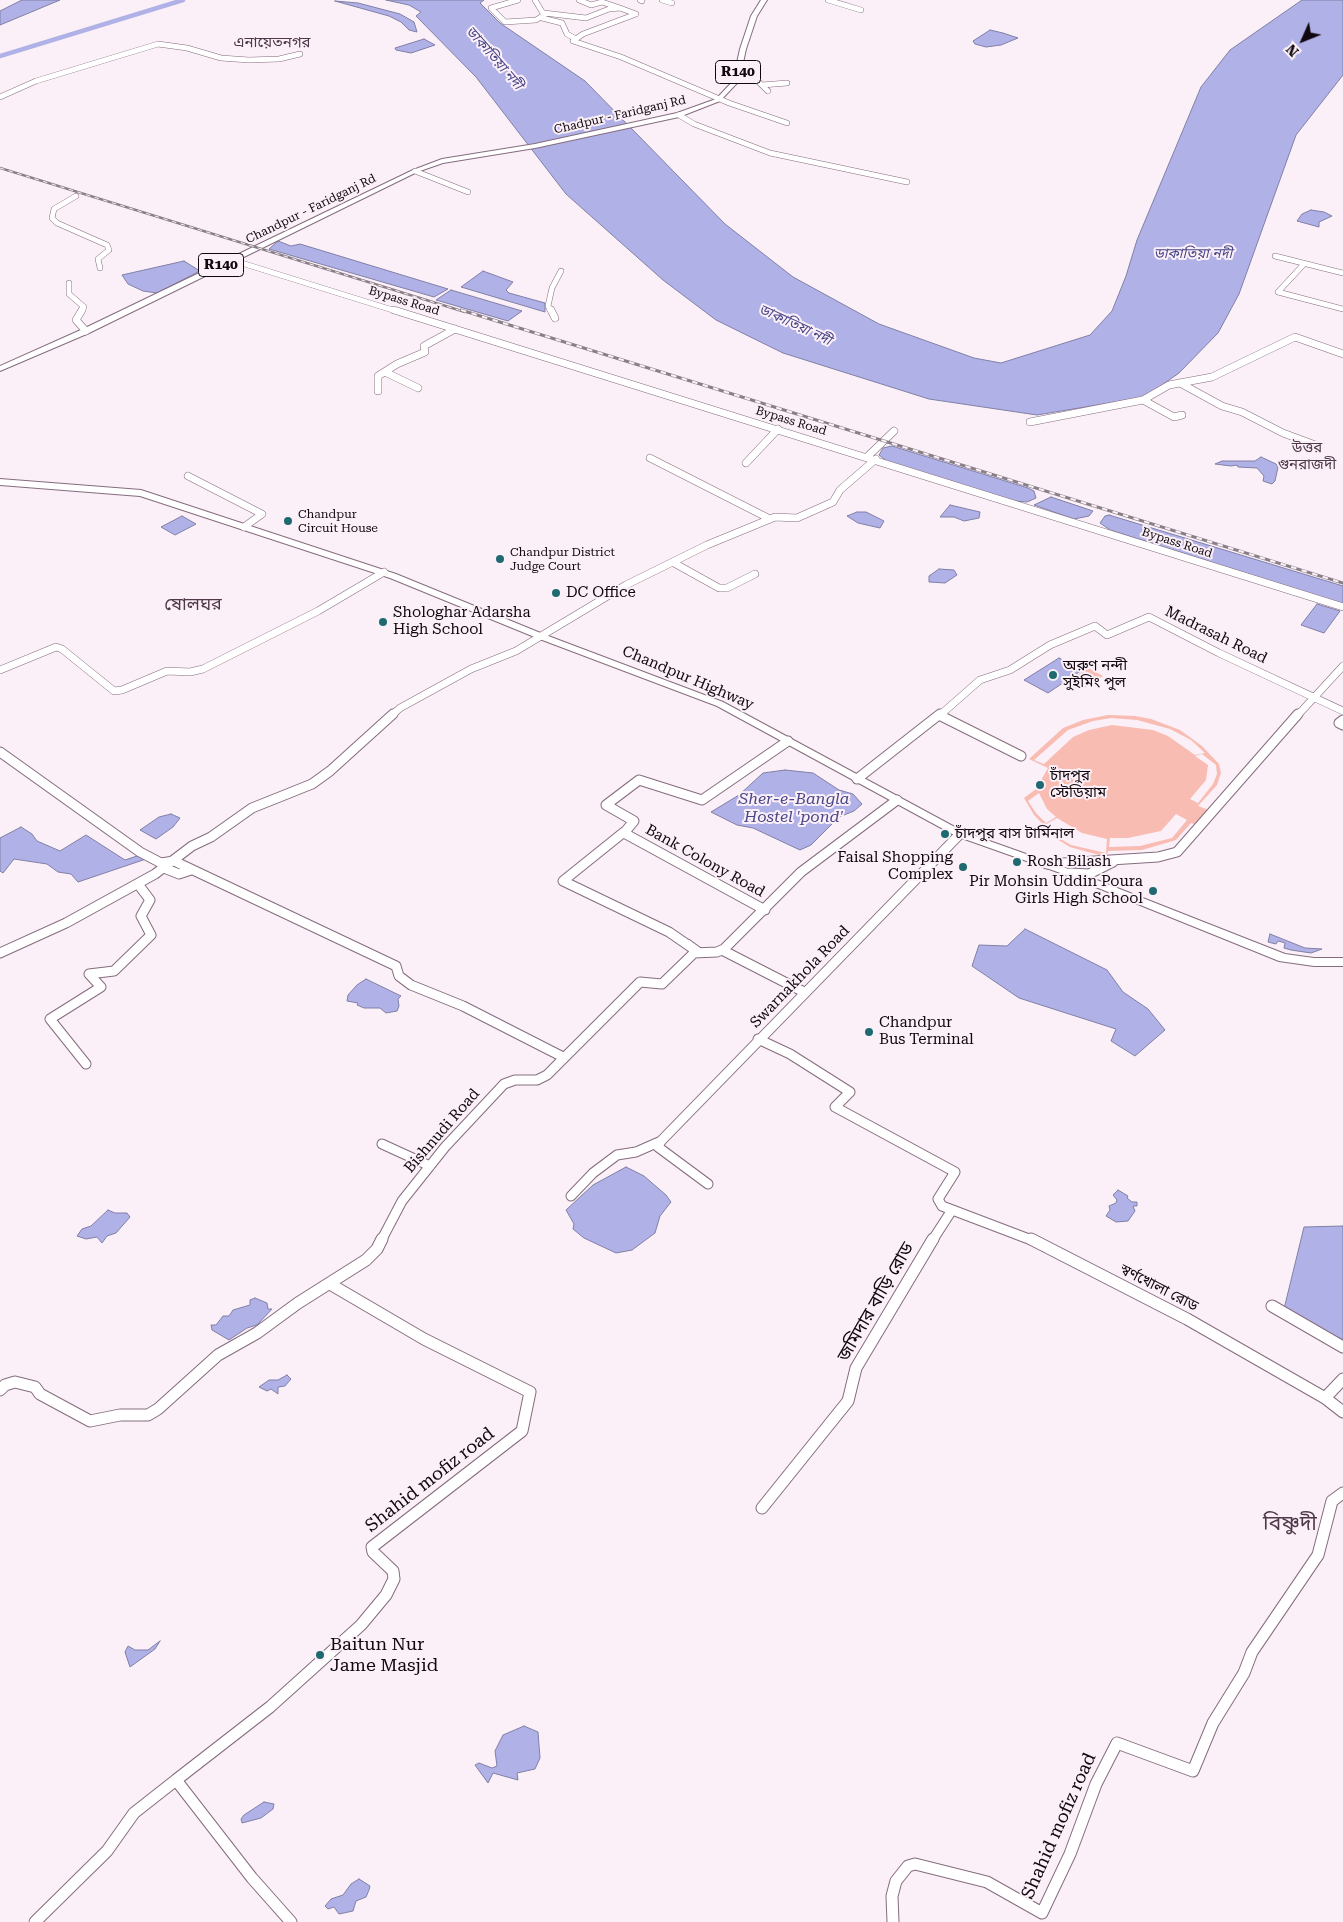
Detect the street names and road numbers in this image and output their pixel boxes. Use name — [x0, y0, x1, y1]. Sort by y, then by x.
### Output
road number: R140 — [716, 61, 760, 84]
street label: Chadpur - Faridganj Rd — [553, 93, 687, 137]
street label: Chandpur - Faridganj Rd — [244, 171, 378, 247]
road number: R140 — [198, 254, 244, 276]
street label: Bypass Road — [367, 283, 441, 319]
street label: Bypass Road — [754, 403, 828, 439]
street label: Bypass Road — [1140, 525, 1214, 561]
street label: Madrasah Road — [1162, 602, 1270, 668]
street label: Chandpur Highway — [620, 642, 756, 714]
street label: Bank Colony Road — [642, 821, 768, 901]
street label: Swarnakhola Road — [747, 922, 853, 1032]
street label: Bishnudi Road — [401, 1085, 483, 1177]
street label: জমিদার বাড়ি রোড — [833, 1239, 919, 1365]
street label: স্বর্ণখোলা রোড — [1117, 1261, 1201, 1315]
street label: Shahid mofiz road — [361, 1423, 499, 1537]
street label: Shahid mofiz road — [1017, 1750, 1101, 1902]

